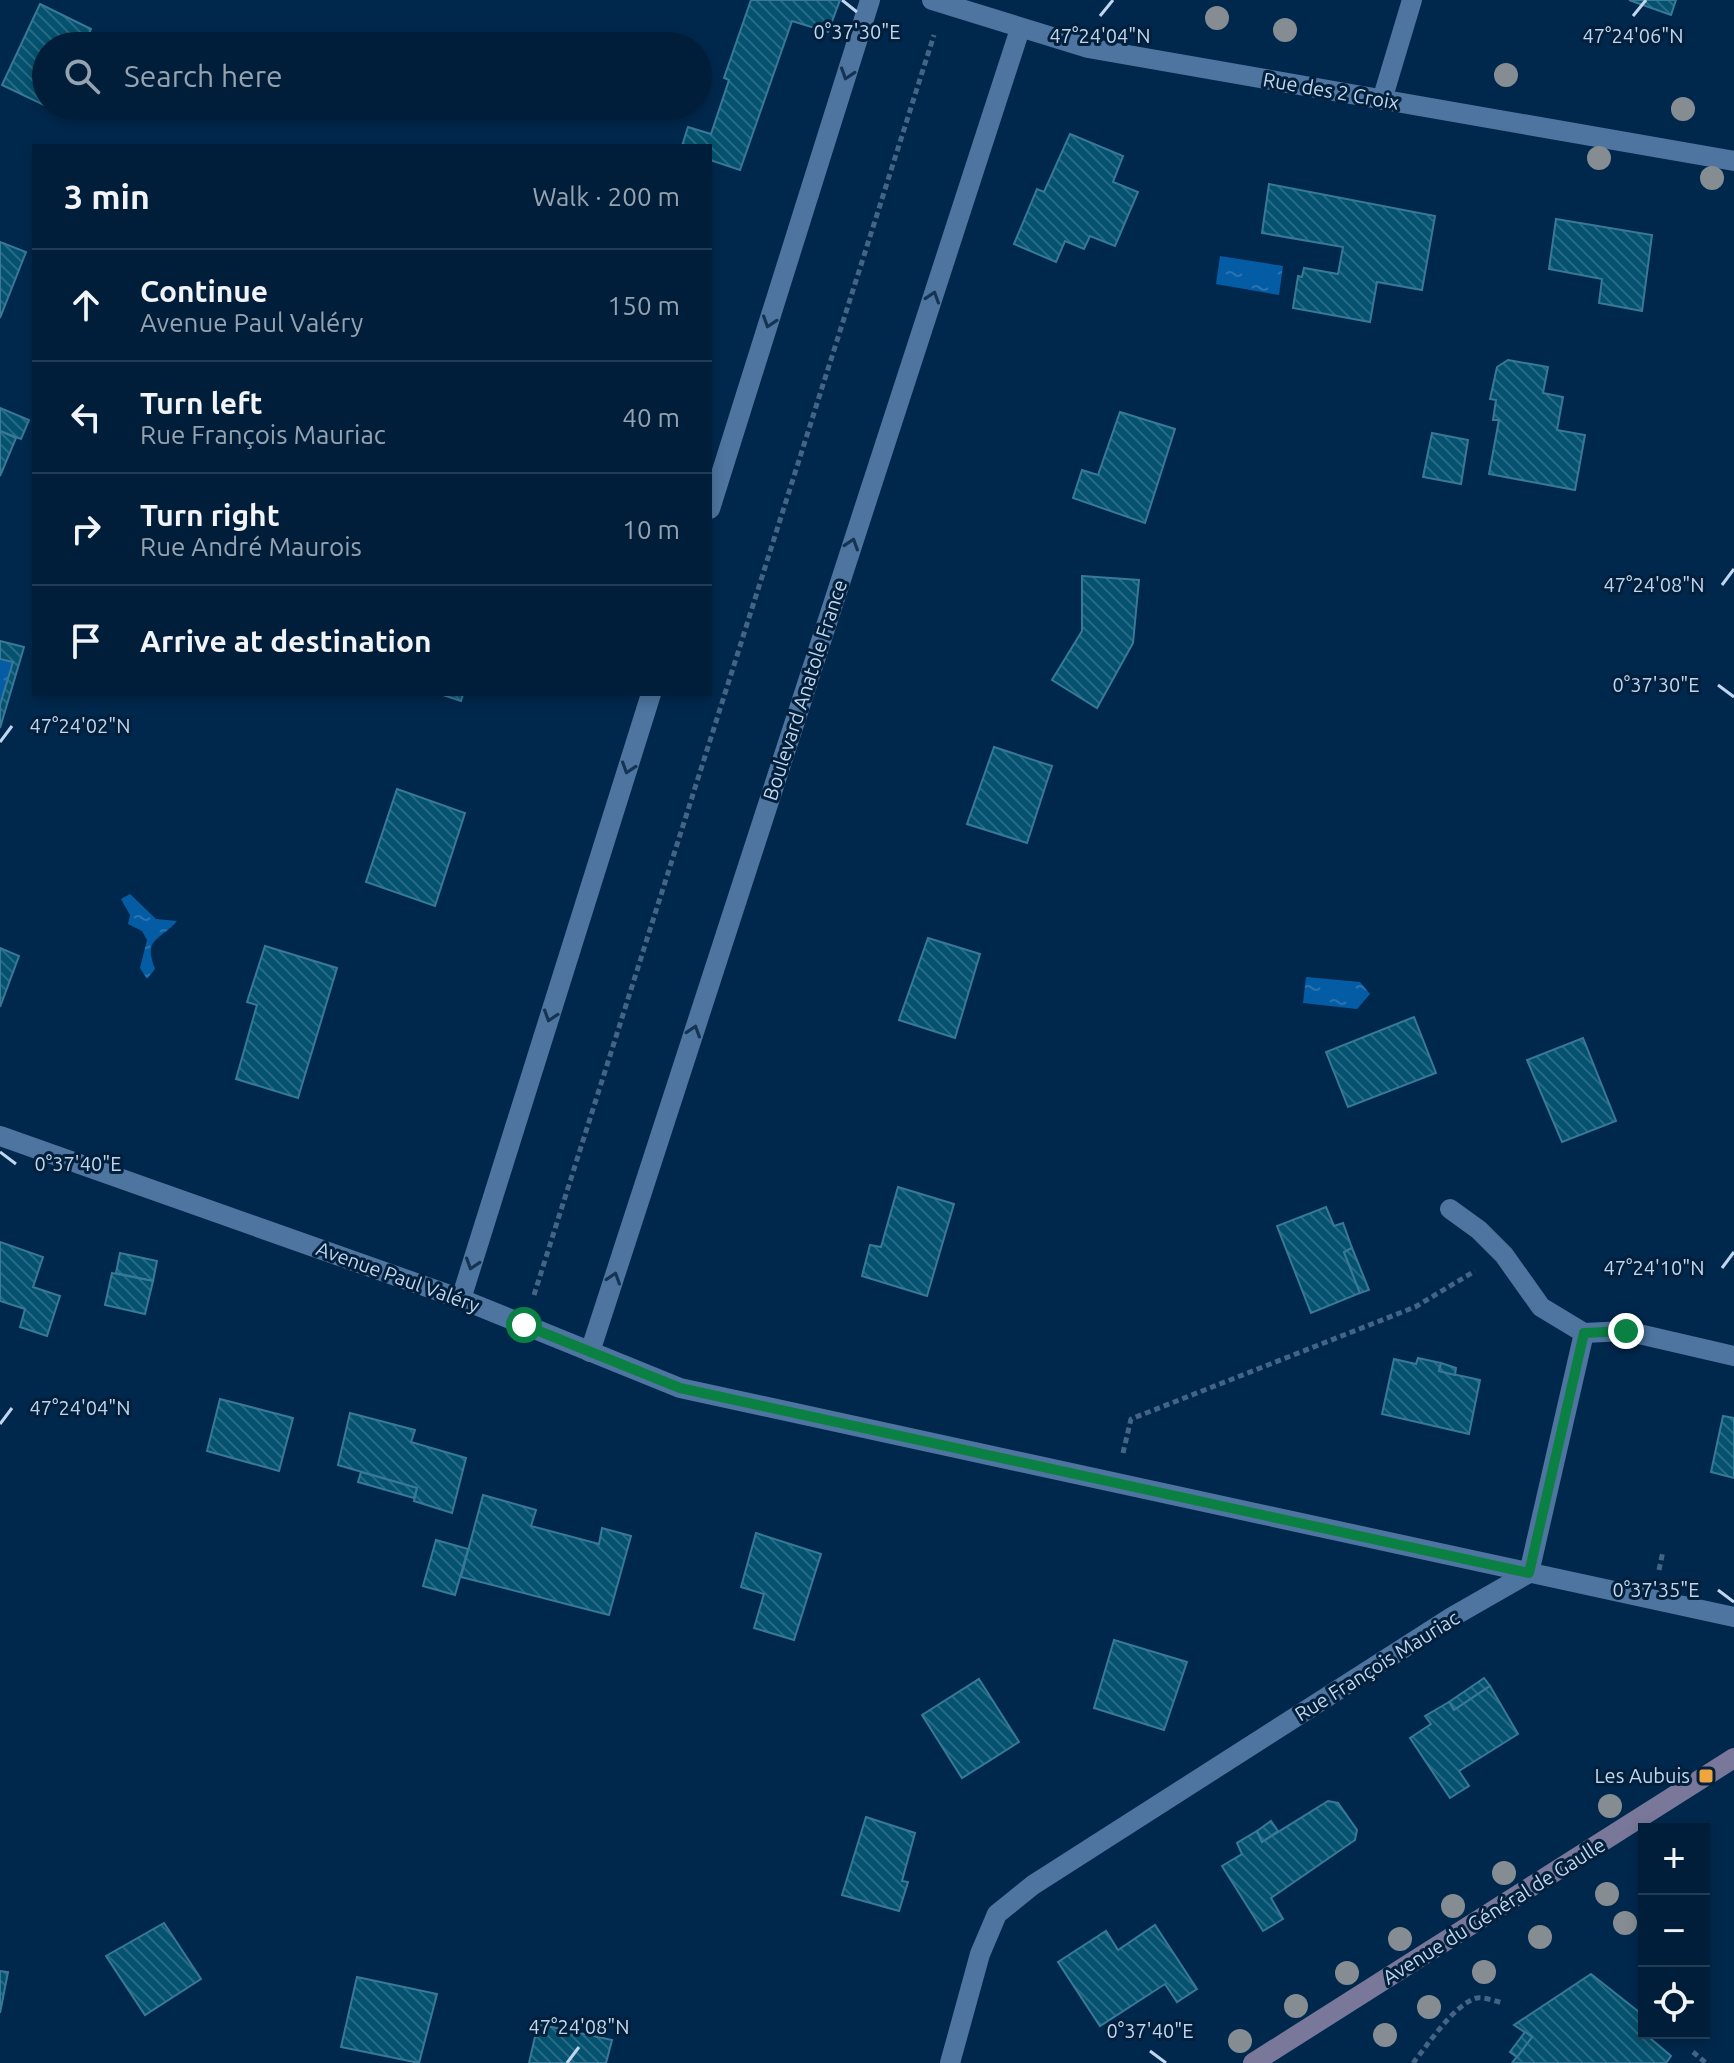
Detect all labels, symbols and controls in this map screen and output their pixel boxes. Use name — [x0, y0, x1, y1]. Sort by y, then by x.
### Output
text: 0°37'30"E — [814, 20, 900, 43]
text: 47°24'04"N — [1049, 24, 1151, 47]
text: 47°24'06"N — [1582, 24, 1684, 47]
search box — [32, 32, 712, 120]
icon: search — [60, 54, 104, 98]
text: Search here — [124, 59, 283, 93]
one-way arrow — [840, 67, 856, 81]
street label: Rue des 2 Croix — [1261, 67, 1401, 114]
text: 3 min — [64, 177, 150, 215]
text: Walk · 200 m — [532, 182, 680, 211]
text: Continue — [140, 274, 268, 308]
icon: ahead — [64, 283, 108, 327]
one-way arrow — [924, 290, 940, 304]
text: 150 m — [608, 291, 680, 320]
text: Avenue Paul Valéry — [140, 308, 363, 337]
one-way arrow — [762, 315, 778, 329]
text: Turn left — [140, 386, 262, 420]
icon: left — [64, 395, 108, 439]
text: 40 m — [622, 403, 680, 432]
text: Rue François Mauriac — [140, 420, 386, 449]
text: Turn right — [140, 498, 280, 532]
icon: right — [64, 507, 108, 551]
text: 10 m — [622, 515, 680, 544]
text: Rue André Maurois — [140, 532, 362, 561]
one-way arrow — [843, 538, 859, 552]
text: 47°24'08"N — [1603, 573, 1705, 596]
street label: Boulevard Anatole France — [758, 577, 851, 803]
icon: arrive — [64, 619, 108, 663]
text: Arrive at destination — [140, 624, 432, 658]
text: 0°37'30"E — [1613, 673, 1699, 696]
text: 47°24'02"N — [29, 714, 131, 737]
one-way arrow — [621, 761, 637, 775]
one-way arrow — [543, 1009, 559, 1023]
one-way arrow — [685, 1025, 701, 1038]
text: 0°37'40"E — [35, 1152, 121, 1175]
street label: Avenue Paul Valéry — [313, 1236, 483, 1317]
text: 47°24'10"N — [1603, 1256, 1705, 1279]
one-way arrow — [465, 1257, 481, 1271]
one-way arrow — [604, 1272, 620, 1286]
route start — [506, 1307, 542, 1343]
route end — [1608, 1313, 1644, 1349]
text: 47°24'04"N — [29, 1396, 131, 1419]
text: 0°37'35"E — [1613, 1578, 1699, 1601]
street label: Rue François Mauriac — [1290, 1606, 1463, 1725]
place label: Les Aubuis — [1594, 1764, 1690, 1787]
marker: Les Aubuis — [1697, 1767, 1715, 1785]
map controls — [1638, 1823, 1710, 2039]
button: + — [1638, 1823, 1710, 1895]
street label: Avenue du Général de Gaulle — [1378, 1832, 1609, 1989]
button: − — [1638, 1895, 1710, 1967]
button: locate — [1638, 1967, 1710, 2039]
text: 47°24'08"N — [528, 2015, 630, 2038]
text: 0°37'40"E — [1107, 2019, 1193, 2042]

